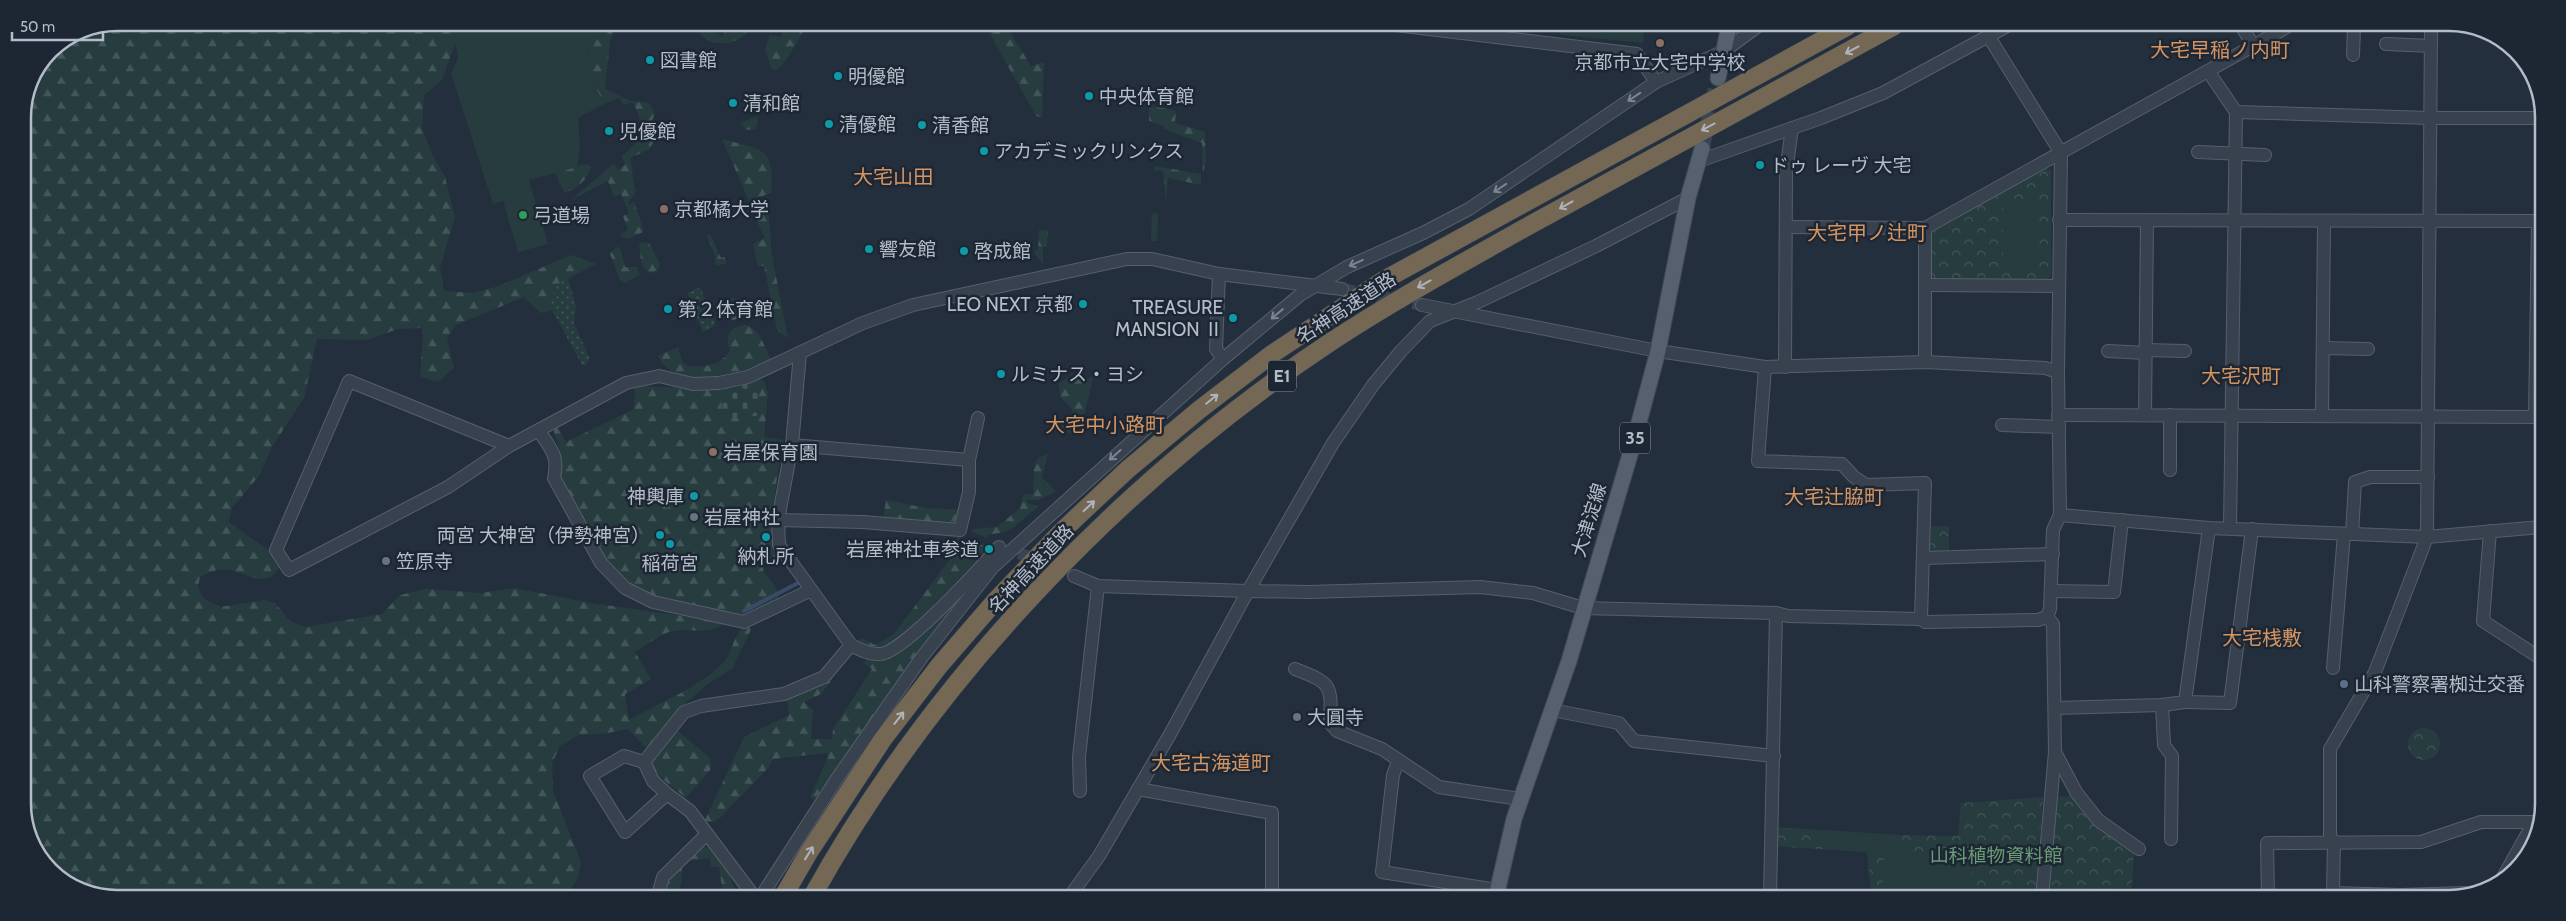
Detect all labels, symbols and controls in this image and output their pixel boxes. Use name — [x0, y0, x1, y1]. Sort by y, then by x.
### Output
scale bar — [12, 10, 104, 42]
text: 50 m — [20, 18, 55, 36]
marker: 京都市立大宅中学校 — [1654, 37, 1666, 49]
district label: 大宅早稲ノ内町 — [2150, 38, 2290, 62]
one-way arrow — [1845, 45, 1859, 55]
place label: 図書館 — [660, 49, 717, 72]
place label: 京都市立大宅中学校 — [1574, 51, 1746, 74]
marker: 図書館 — [644, 54, 656, 66]
place label: 明優館 — [848, 65, 905, 88]
marker: 明優館 — [832, 70, 844, 82]
place label: 中央体育館 — [1099, 85, 1194, 108]
marker: 中央体育館 — [1083, 90, 1095, 102]
place label: 清和館 — [743, 92, 800, 115]
one-way arrow — [1628, 92, 1642, 102]
marker: 清和館 — [727, 97, 739, 109]
place label: 清優館 — [839, 113, 896, 136]
place label: 清香館 — [932, 114, 989, 137]
marker: 清優館 — [823, 118, 835, 130]
marker: 清香館 — [916, 119, 928, 131]
place label: 児優館 — [619, 120, 676, 143]
one-way arrow — [1702, 122, 1716, 132]
marker: 児優館 — [603, 125, 615, 137]
place label: アカデミックリンクス — [994, 140, 1183, 163]
marker: アカデミックリンクス — [978, 145, 990, 157]
place label: ドゥ レーヴ 大宅 — [1770, 154, 1912, 177]
marker: ドゥ レーヴ 大宅 — [1754, 159, 1766, 171]
district label: 大宅山田 — [853, 165, 933, 189]
one-way arrow — [1493, 183, 1507, 193]
place label: 京都橘大学 — [674, 198, 769, 221]
one-way arrow — [1559, 201, 1574, 210]
marker: 京都橘大学 — [658, 203, 670, 215]
place label: 弓道場 — [533, 204, 590, 227]
marker: 弓道場 — [517, 209, 529, 221]
district label: 大宅甲ノ辻町 — [1807, 221, 1927, 245]
place label: 響友館 — [879, 238, 936, 261]
place label: 啓成館 — [974, 240, 1031, 263]
marker: 響友館 — [863, 243, 875, 255]
marker: 啓成館 — [958, 245, 970, 257]
one-way arrow — [1349, 258, 1364, 268]
street label: 名神高速道路 — [1292, 267, 1400, 349]
one-way arrow — [1418, 280, 1432, 290]
place label: LEO NEXT 京都 — [947, 293, 1073, 316]
place label: TREASURE MANSION Ⅱ — [1115, 296, 1223, 341]
place label: 第２体育館 — [678, 298, 773, 321]
marker: LEO NEXT 京都 — [1077, 298, 1089, 310]
marker: 第２体育館 — [662, 303, 674, 315]
one-way arrow — [1270, 309, 1283, 320]
marker: TREASURE MANSION Ⅱ — [1227, 312, 1239, 324]
road number: E1 — [1268, 361, 1296, 392]
place label: ルミナス・ヨシ — [1011, 363, 1144, 386]
district label: 大宅沢町 — [2201, 364, 2281, 388]
marker: ルミナス・ヨシ — [995, 368, 1007, 380]
one-way arrow — [1205, 394, 1218, 405]
district label: 大宅中小路町 — [1045, 413, 1165, 437]
road number: 35 — [1620, 422, 1650, 453]
place label: 岩屋保育園 — [723, 441, 818, 464]
marker: 岩屋保育園 — [707, 446, 719, 458]
one-way arrow — [1108, 449, 1121, 461]
street label: 大津淀線 — [1567, 480, 1611, 560]
place label: 神輿庫 — [627, 485, 684, 508]
district label: 大宅辻脇町 — [1784, 485, 1884, 509]
marker: 神輿庫 — [688, 490, 700, 502]
one-way arrow — [1083, 500, 1095, 512]
place label: 岩屋神社 — [704, 506, 780, 529]
marker: 岩屋神社 — [688, 511, 700, 523]
street label: 名神高速道路 — [984, 519, 1078, 619]
place label: 両宮 大神宮（伊勢神宮） — [437, 524, 650, 547]
marker: 両宮 大神宮（伊勢神宮） — [654, 529, 666, 541]
marker: 納札所 — [760, 531, 772, 543]
marker: 稲荷宮 — [664, 538, 676, 550]
place label: 岩屋神社車参道 — [846, 538, 979, 561]
marker: 岩屋神社車参道 — [983, 543, 995, 555]
place label: 納札所 — [737, 545, 795, 568]
place label: 笠原寺 — [396, 550, 453, 573]
place label: 稲荷宮 — [641, 552, 699, 575]
marker: 笠原寺 — [380, 555, 392, 567]
district label: 大宅桟敷 — [2222, 626, 2302, 650]
place label: 山科警察署椥辻交番 — [2354, 673, 2525, 696]
marker: 山科警察署椥辻交番 — [2338, 678, 2350, 690]
place label: 大圓寺 — [1307, 706, 1364, 729]
marker: 大圓寺 — [1291, 711, 1303, 723]
one-way arrow — [894, 712, 905, 725]
district label: 大宅古海道町 — [1151, 751, 1271, 775]
park label: 山科植物資料館 — [1929, 844, 2063, 867]
one-way arrow — [803, 846, 814, 860]

